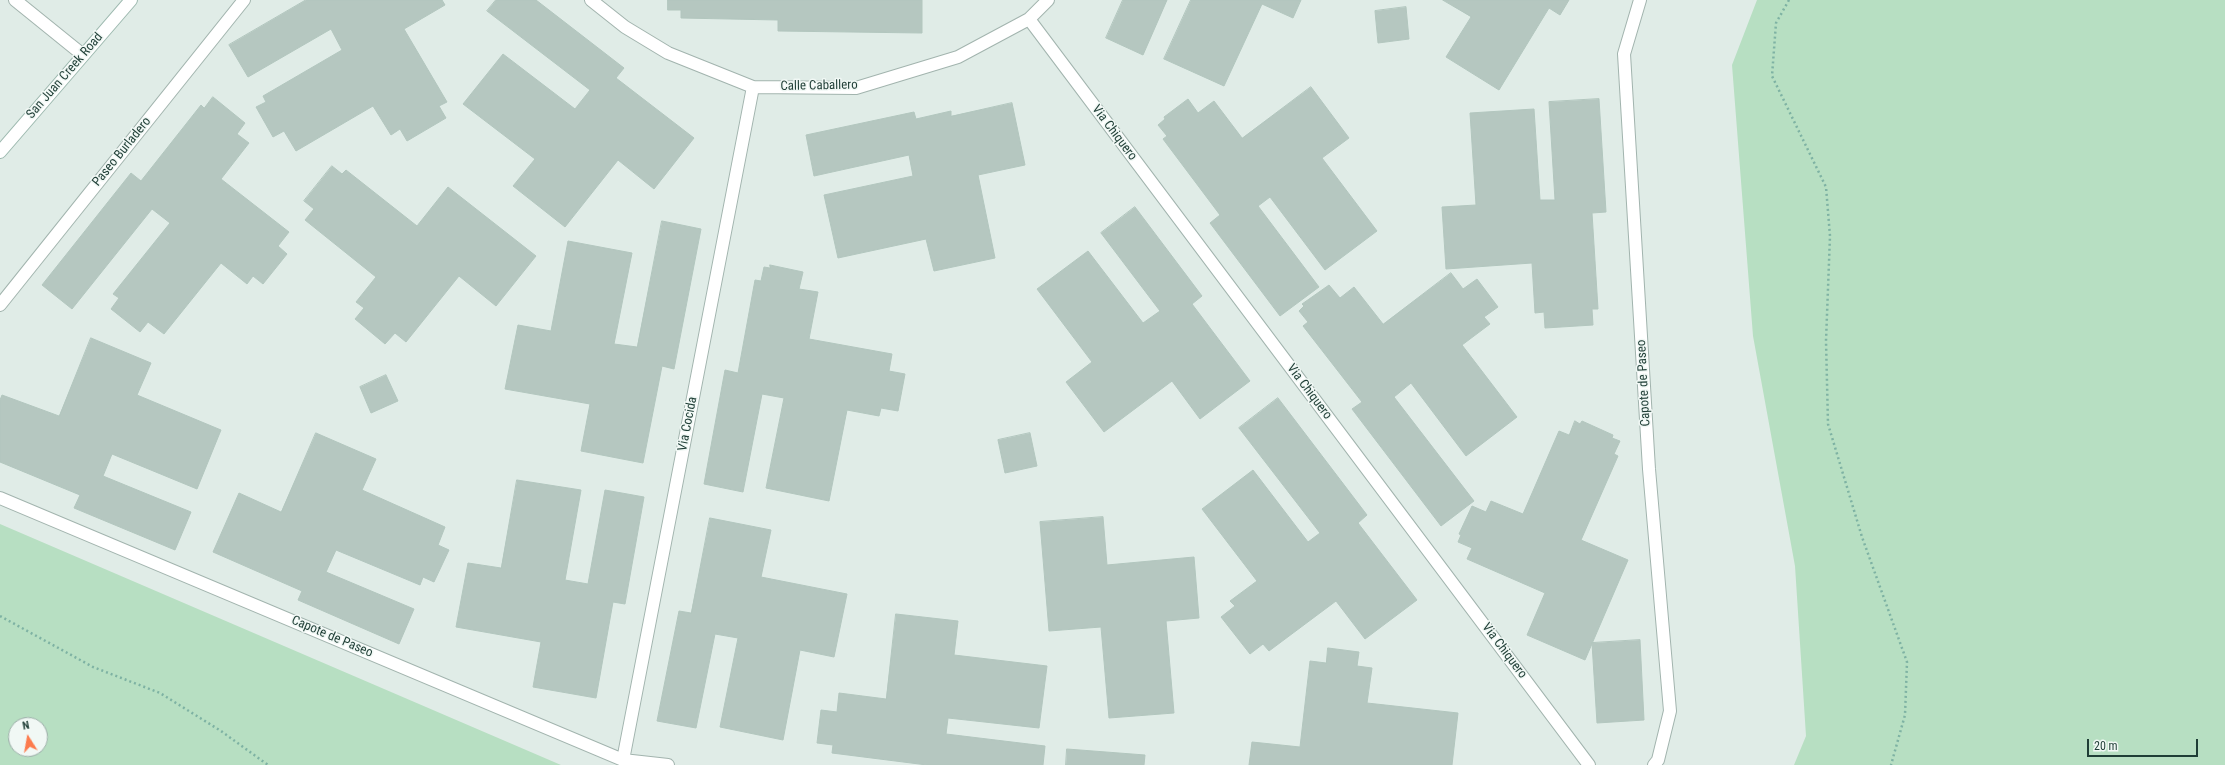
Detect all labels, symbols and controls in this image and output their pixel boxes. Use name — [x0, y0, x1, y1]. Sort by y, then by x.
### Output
street label: San Juan Creek Road — [23, 30, 107, 122]
street label: Calle Caballero — [780, 78, 858, 94]
street label: Via Chiquero — [1088, 102, 1140, 164]
street label: Paseo Burladero — [89, 114, 155, 190]
street label: Capote de Paseo — [1634, 339, 1654, 427]
street label: Via Chiquero — [1283, 361, 1335, 423]
street label: Via Cocida — [675, 395, 701, 453]
street label: Capote de Paseo — [289, 613, 375, 661]
street label: Via Chiquero — [1478, 620, 1530, 682]
north arrow — [8, 717, 48, 757]
text: N — [21, 719, 30, 733]
scale bar — [2089, 731, 2200, 757]
text: 20 m — [2094, 739, 2118, 753]

